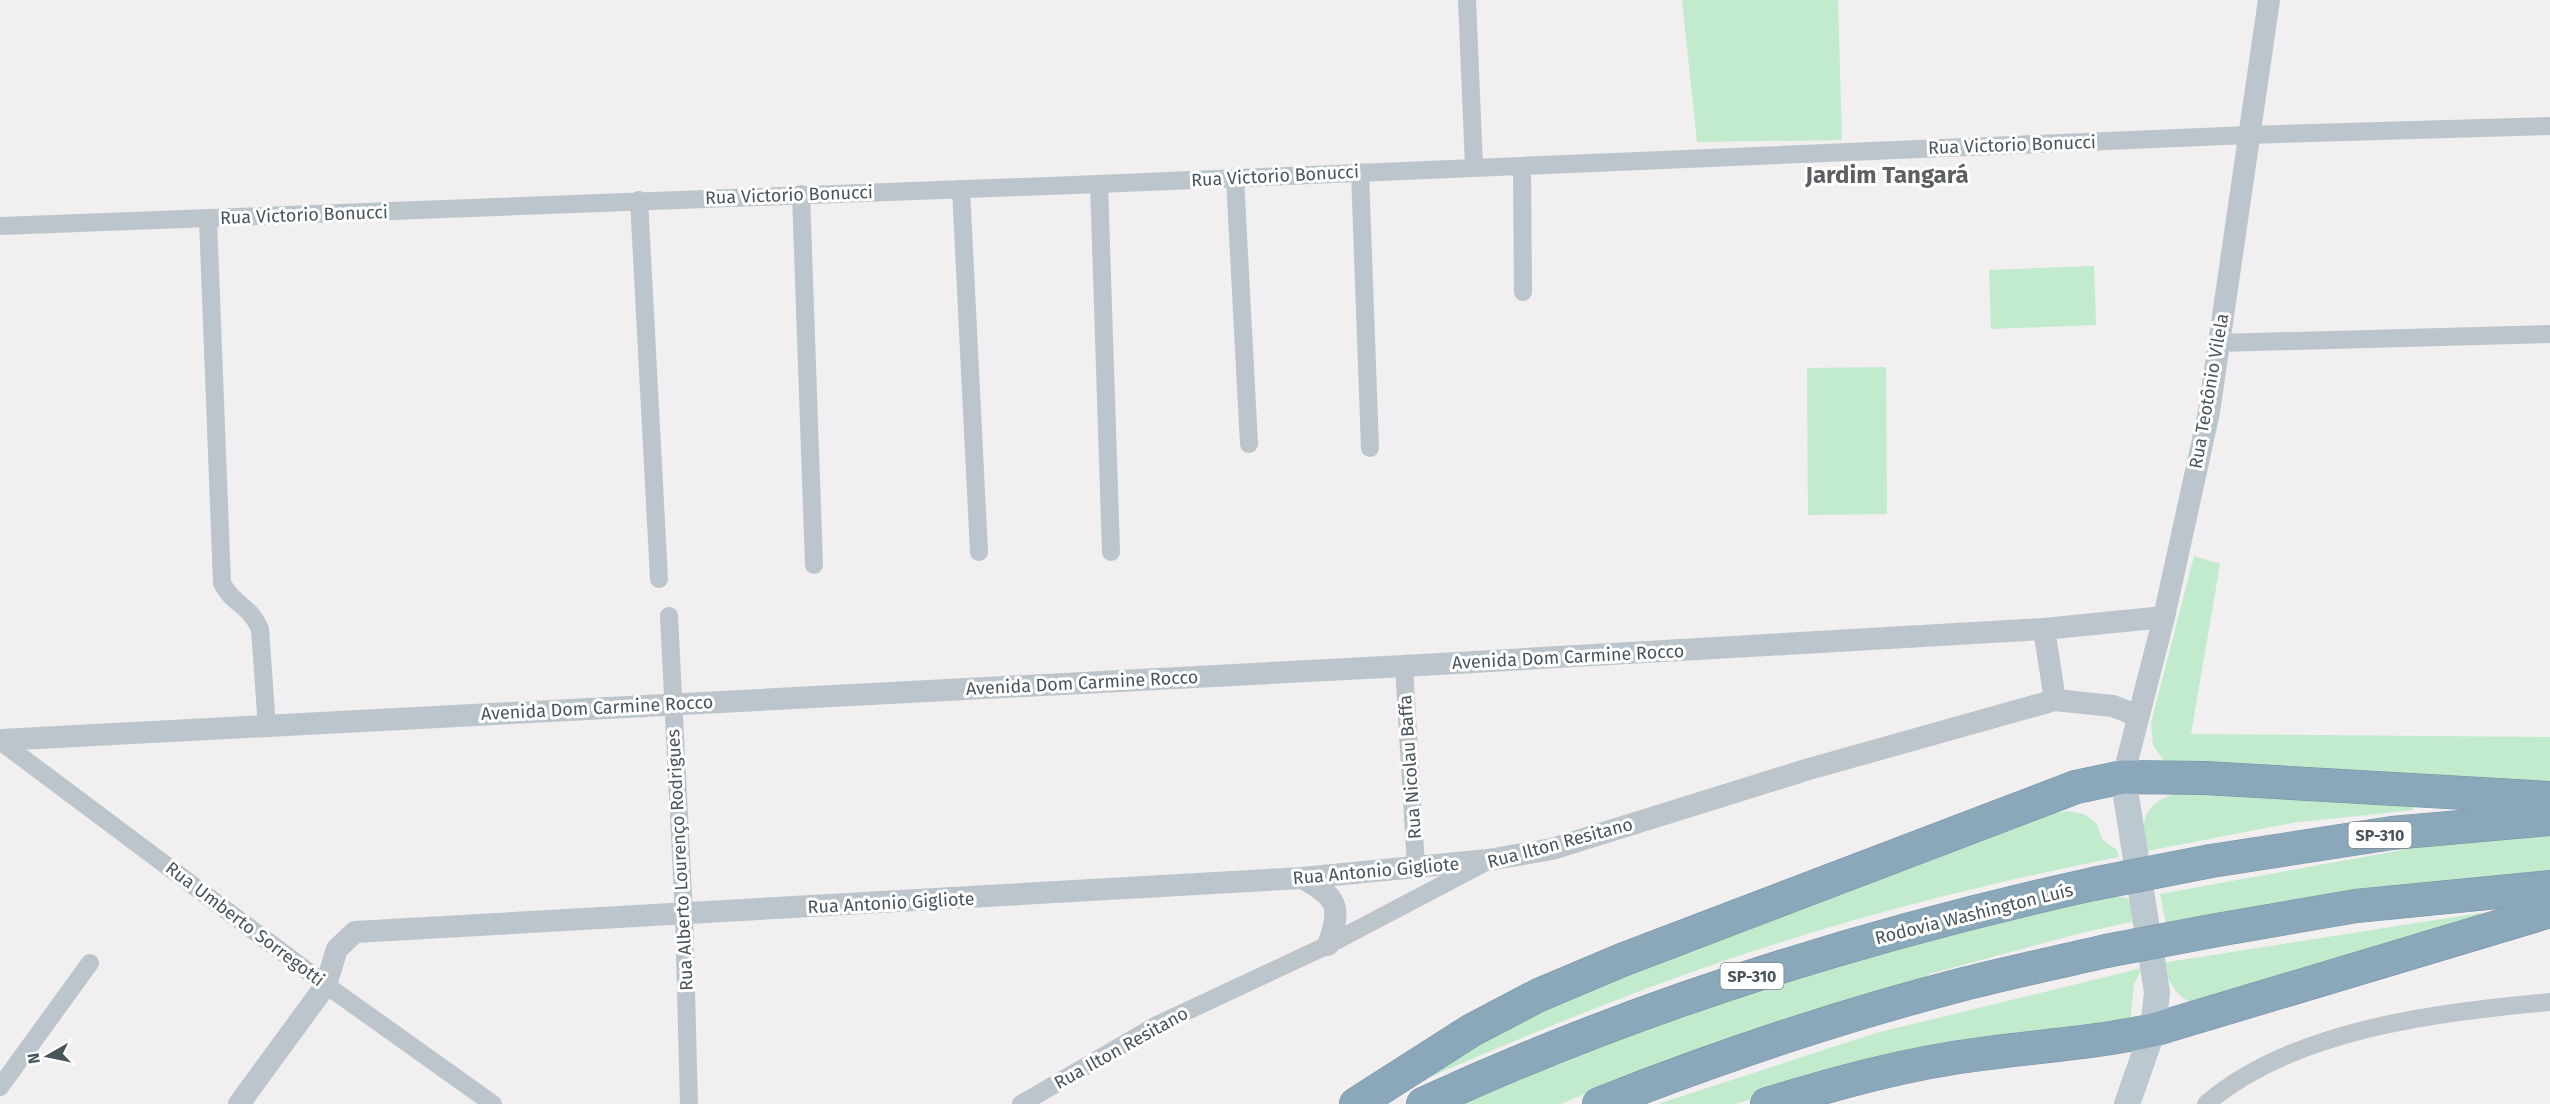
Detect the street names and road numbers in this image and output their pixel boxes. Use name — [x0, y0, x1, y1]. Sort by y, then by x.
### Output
street label: Rua Victorio Bonucci — [1928, 131, 2096, 159]
street label: Rua Victorio Bonucci — [1191, 161, 1359, 191]
street label: Rua Victorio Bonucci — [705, 181, 873, 209]
street label: Rua Victorio Bonucci — [220, 201, 388, 229]
street label: Rua Teotônio Vilela — [2185, 312, 2233, 470]
street label: Avenida Dom Carmine Rocco — [1451, 640, 1685, 674]
street label: Avenida Dom Carmine Rocco — [965, 666, 1199, 700]
street label: Avenida Dom Carmine Rocco — [480, 691, 714, 725]
street label: Rua Nicolau Baffa — [1394, 694, 1426, 840]
street label: Rua Alberto Lourenço Rodrigues — [662, 729, 698, 991]
street label: Rua Ilton Resitano — [1485, 813, 1635, 873]
road number: SP-310 — [2348, 822, 2412, 848]
street label: Rua Antonio Gigliote — [1292, 853, 1460, 889]
street label: Rua Umberto Sorregotti — [161, 857, 329, 991]
street label: Rodovia Washington Luís — [1873, 879, 2075, 949]
street label: Rua Antonio Gigliote — [807, 888, 975, 918]
road number: SP-310 — [1720, 963, 1784, 989]
street label: Rua Ilton Resitano — [1050, 1002, 1192, 1094]

